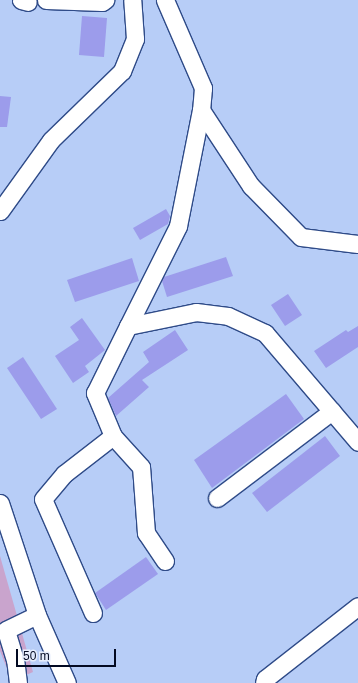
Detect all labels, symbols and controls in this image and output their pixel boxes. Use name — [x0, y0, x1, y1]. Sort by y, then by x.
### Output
scale bar — [18, 641, 118, 667]
text: 50 m — [23, 649, 50, 663]

